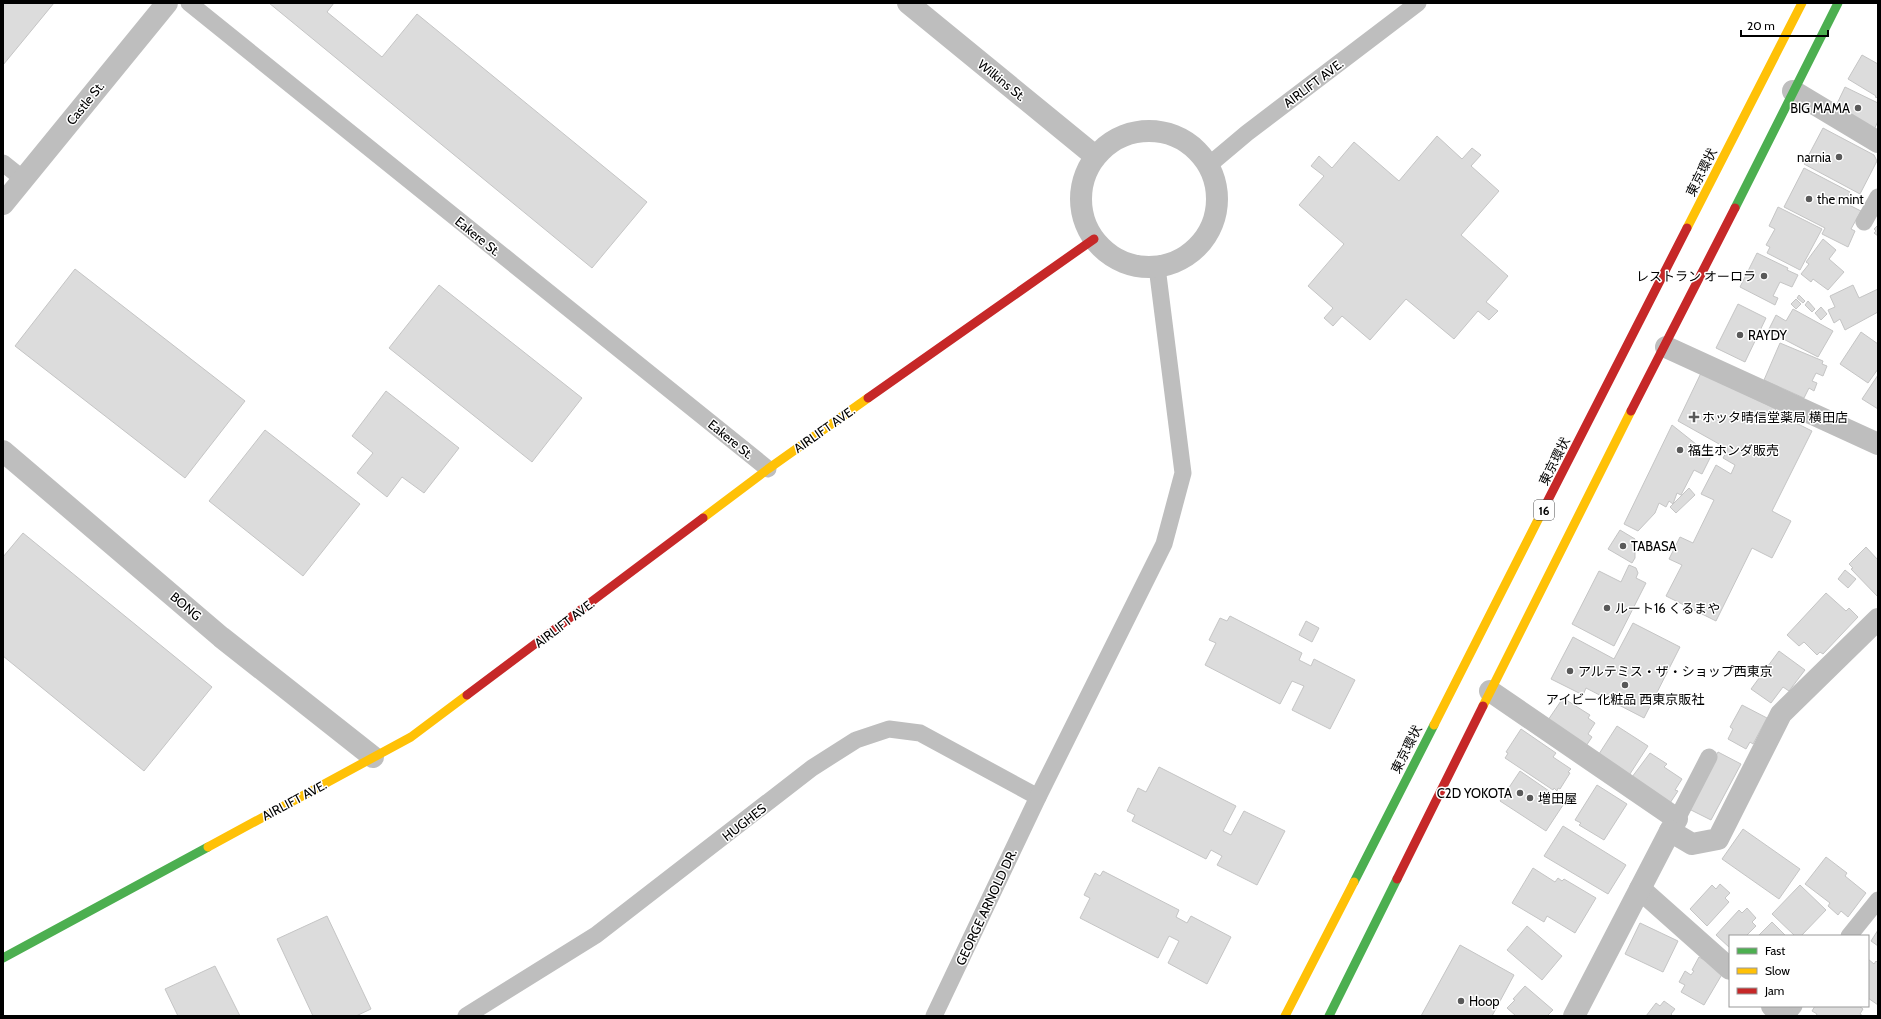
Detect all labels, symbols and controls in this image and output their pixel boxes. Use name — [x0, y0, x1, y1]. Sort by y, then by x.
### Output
scale bar — [1741, 12, 1828, 38]
text: 20 m — [1747, 18, 1775, 33]
street label: AIRLIFT AVE. — [1280, 55, 1346, 111]
street label: Wilkins St. — [975, 56, 1029, 104]
street label: Castle St. — [63, 78, 107, 128]
place label: BIG MAMA — [1790, 100, 1850, 116]
marker: BIG MAMA — [1853, 103, 1863, 113]
street label: 東京環状 — [1682, 145, 1720, 199]
place label: narnia — [1797, 149, 1832, 165]
marker: narnia — [1834, 152, 1844, 162]
place label: the mint — [1817, 191, 1864, 207]
marker: the mint — [1804, 194, 1814, 204]
street label: Eakere St. — [452, 213, 504, 259]
place label: レストラン オーロラ — [1636, 268, 1756, 284]
marker: レストラン オーロラ — [1759, 271, 1769, 281]
place label: RAYDY — [1748, 327, 1787, 343]
marker: RAYDY — [1735, 330, 1745, 340]
street label: AIRLIFT AVE. — [790, 402, 858, 456]
place label: ホッタ晴信堂薬局 横田店 — [1702, 409, 1848, 425]
marker: ホッタ晴信堂薬局 横田店 — [1689, 412, 1699, 422]
street label: Eakere St. — [705, 416, 757, 462]
street label: 東京環状 — [1535, 434, 1573, 488]
place label: 福生ホンダ販売 — [1688, 442, 1779, 458]
marker: 福生ホンダ販売 — [1675, 445, 1685, 455]
road number: 16 — [1534, 500, 1554, 520]
place label: TABASA — [1631, 538, 1677, 554]
marker: TABASA — [1618, 541, 1628, 551]
street label: BONG — [167, 588, 205, 624]
street label: AIRLIFT AVE. — [531, 595, 597, 651]
place label: ルート16 くるまや — [1615, 600, 1720, 616]
marker: ルート16 くるまや — [1602, 603, 1612, 613]
place label: アルテミス・ザ・ショップ西東京 — [1578, 663, 1773, 679]
marker: アルテミス・ザ・ショップ西東京 — [1565, 666, 1575, 676]
marker: アイビー化粧品 西東京販社 — [1620, 680, 1630, 690]
place label: アイビー化粧品 西東京販社 — [1546, 691, 1704, 707]
street label: 東京環状 — [1387, 722, 1425, 776]
street label: AIRLIFT AVE. — [259, 776, 329, 824]
place label: C2D YOKOTA — [1437, 785, 1512, 801]
marker: C2D YOKOTA — [1515, 788, 1525, 798]
place label: 増田屋 — [1538, 790, 1577, 806]
marker: 増田屋 — [1525, 793, 1535, 803]
street label: HUGHES — [719, 800, 769, 844]
street label: GEORGE ARNOLD DR. — [952, 846, 1020, 968]
legend — [1729, 935, 1869, 1007]
text: Fast — [1765, 943, 1785, 958]
text: Slow — [1765, 963, 1790, 978]
text: Jam — [1764, 983, 1784, 998]
place label: Hoop — [1469, 993, 1500, 1009]
marker: Hoop — [1456, 996, 1466, 1006]

